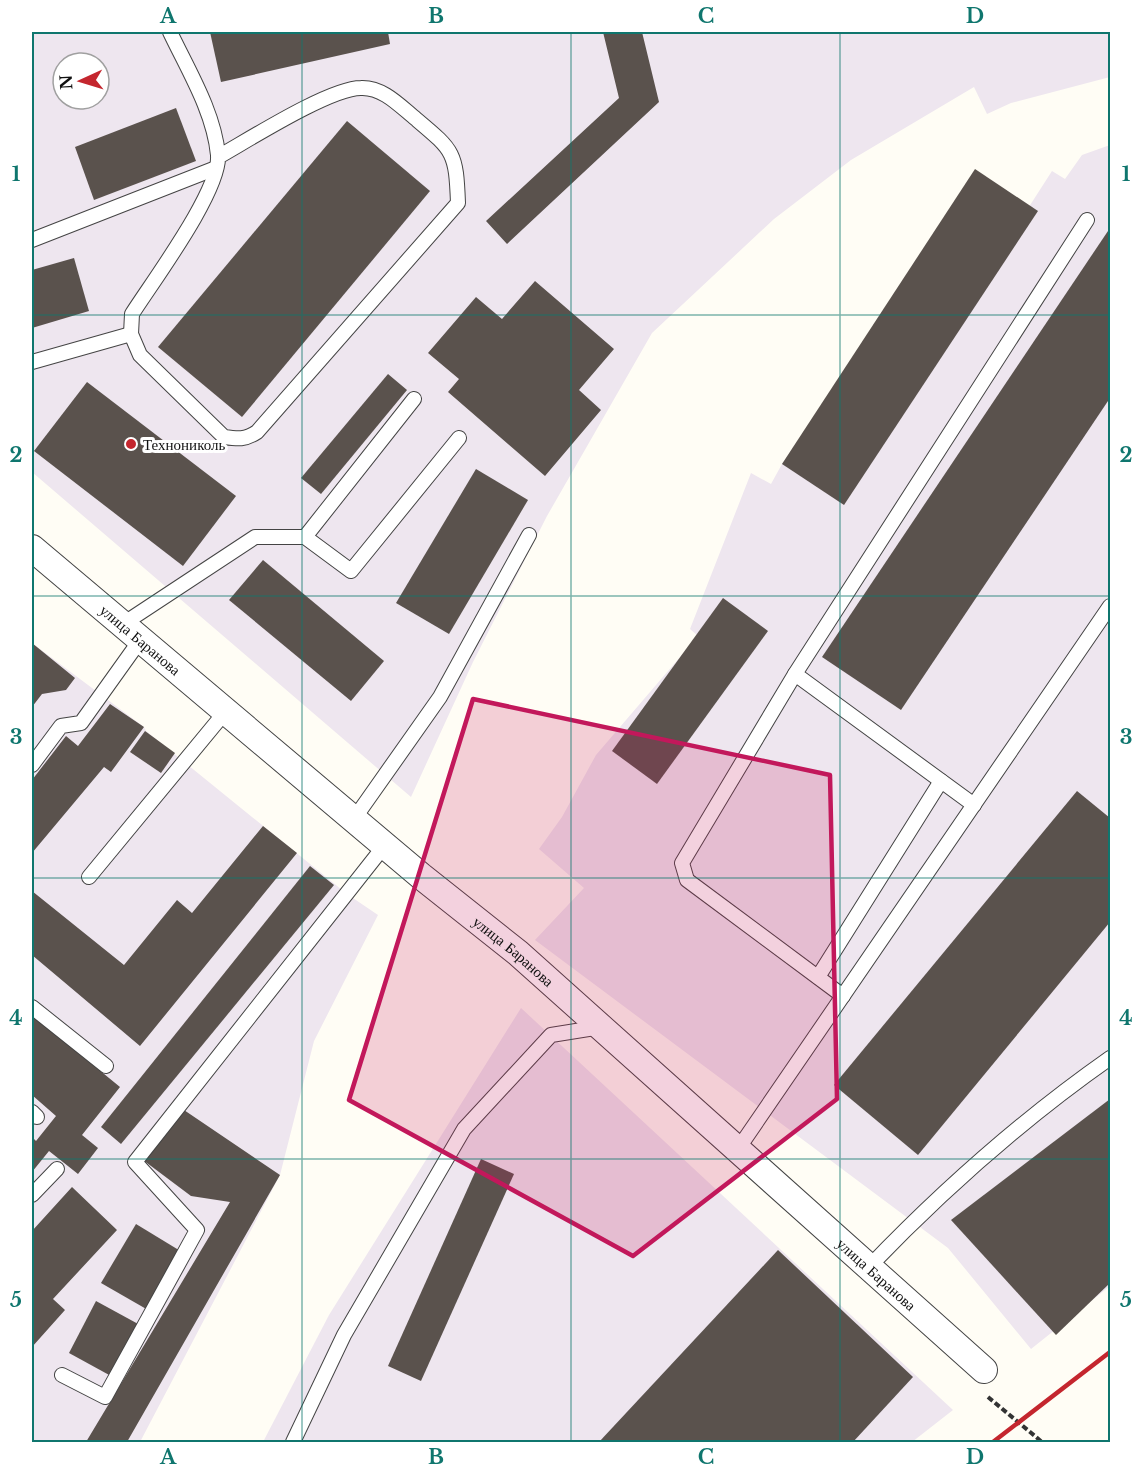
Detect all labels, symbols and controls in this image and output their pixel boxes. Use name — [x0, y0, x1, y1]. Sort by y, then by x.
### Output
text: A — [159, 4, 177, 28]
text: B — [428, 4, 444, 28]
text: C — [698, 4, 714, 28]
text: D — [966, 4, 984, 28]
north arrow — [51, 51, 111, 111]
text: N — [56, 74, 77, 90]
text: 1 — [12, 162, 21, 186]
text: 1 — [1122, 162, 1131, 186]
place label: Технониколь — [143, 435, 225, 454]
marker: Технониколь — [124, 437, 138, 451]
text: 2 — [9, 443, 23, 467]
text: 2 — [1119, 443, 1133, 467]
street label: улица Баранова — [96, 600, 185, 679]
text: 3 — [10, 725, 22, 749]
text: 3 — [1120, 725, 1132, 749]
street label: улица Баранова — [469, 912, 558, 991]
text: 4 — [9, 1006, 23, 1030]
text: 4 — [1119, 1006, 1133, 1030]
street label: улица Баранова — [833, 1234, 921, 1315]
text: 5 — [10, 1288, 22, 1312]
text: 5 — [1120, 1288, 1132, 1312]
text: A — [159, 1445, 177, 1469]
text: B — [428, 1445, 444, 1469]
text: C — [698, 1445, 714, 1469]
text: D — [966, 1445, 984, 1469]

